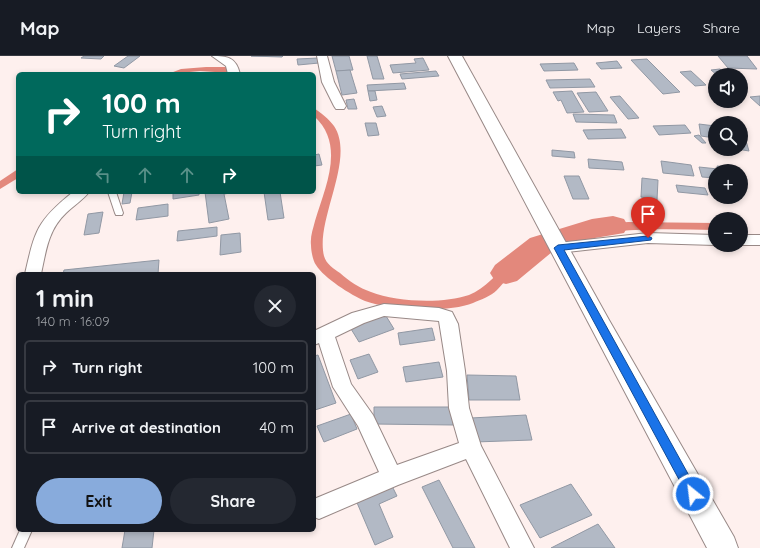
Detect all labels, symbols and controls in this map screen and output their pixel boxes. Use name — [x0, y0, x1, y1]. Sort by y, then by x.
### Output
text: Map — [20, 16, 59, 40]
text: Map — [586, 19, 615, 37]
text: Layers — [637, 19, 681, 37]
text: Share — [703, 19, 740, 37]
map controls — [708, 68, 748, 252]
button: sound — [708, 68, 748, 108]
text: 100 m — [102, 85, 181, 120]
icon: right — [36, 88, 88, 140]
button: search — [708, 116, 748, 156]
text: Turn right — [102, 120, 182, 143]
icon: left — [92, 164, 114, 186]
icon: ahead — [134, 164, 156, 186]
icon: ahead — [176, 164, 198, 186]
icon: right — [218, 164, 240, 186]
button: + — [708, 164, 748, 204]
pin — [631, 197, 665, 238]
icon: arrive — [637, 203, 659, 225]
button: − — [708, 212, 748, 252]
text: 1 min — [36, 283, 94, 313]
button: close — [254, 285, 296, 327]
text: 140 m · 16:09 — [36, 313, 109, 329]
icon: right — [38, 356, 60, 378]
text: Turn right — [72, 358, 143, 377]
text: 100 m — [253, 358, 294, 377]
icon: arrive — [38, 416, 60, 438]
text: Arrive at destination — [72, 418, 221, 437]
text: 40 m — [259, 418, 294, 437]
position arrow — [672, 473, 714, 515]
button: Exit — [36, 478, 162, 524]
button: Share — [170, 478, 296, 524]

